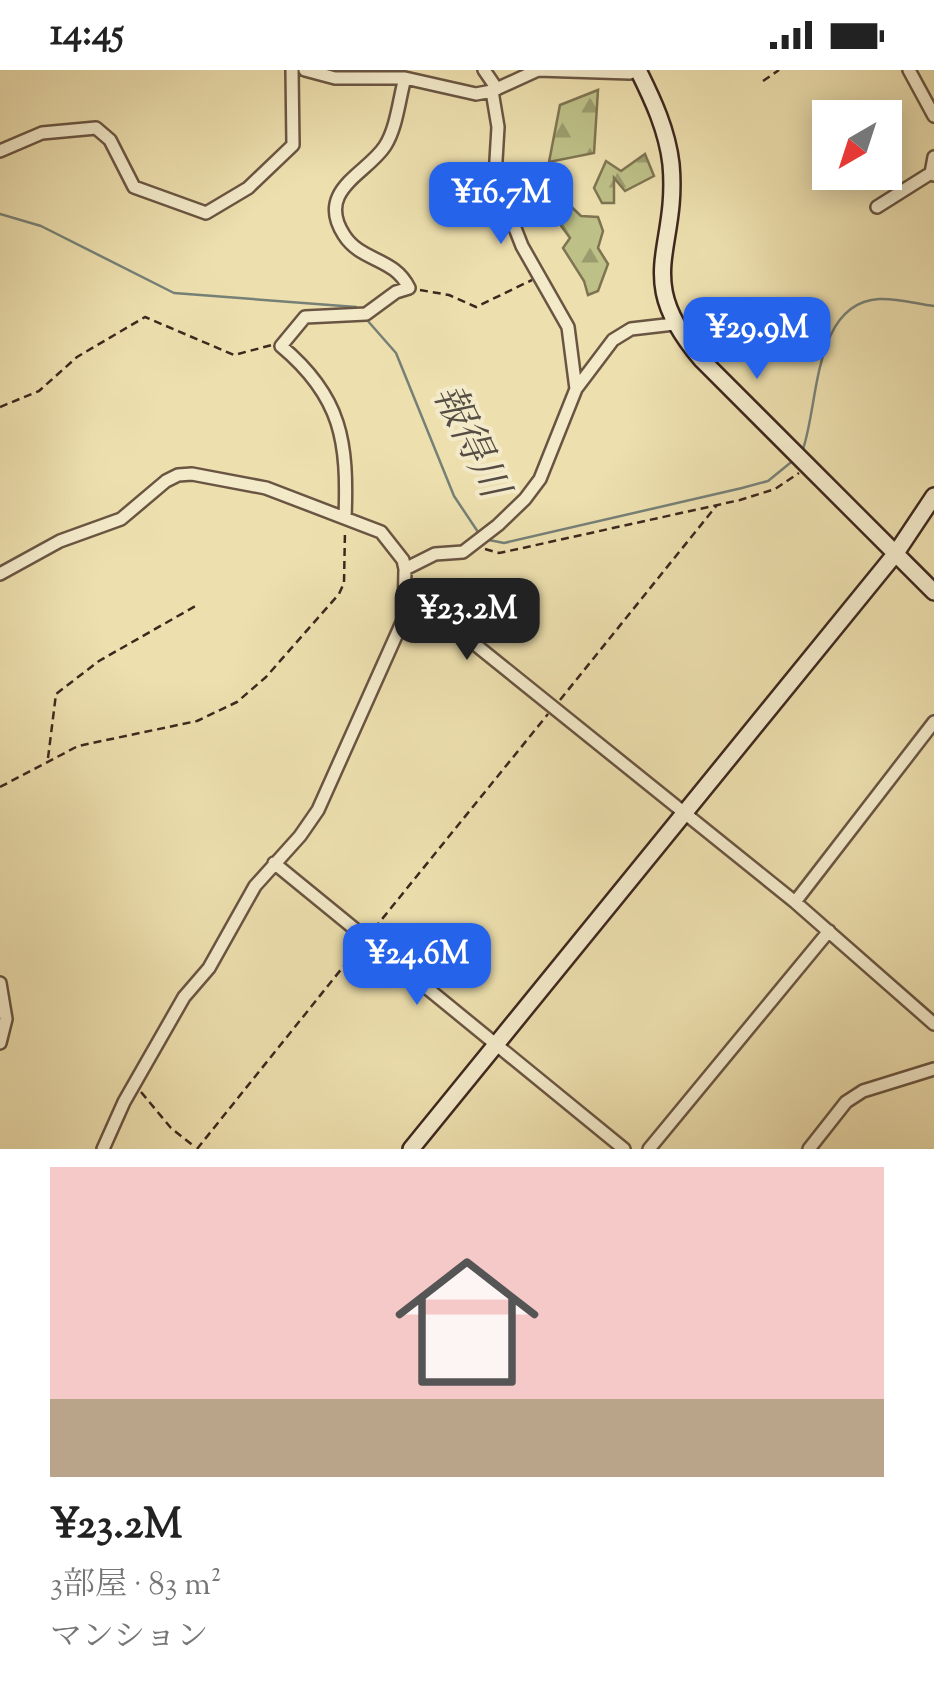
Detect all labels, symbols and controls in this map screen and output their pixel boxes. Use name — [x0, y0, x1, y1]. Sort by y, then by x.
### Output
text: 14:45 — [50, 8, 124, 62]
north arrow — [812, 100, 902, 190]
map controls — [812, 100, 902, 190]
pin: ¥16.7M — [420, 162, 582, 247]
text: ¥16.7M — [451, 171, 551, 217]
pin: ¥29.9M — [676, 297, 838, 382]
text: ¥29.9M — [705, 306, 809, 352]
water label: 報得川 — [416, 376, 522, 512]
pin: ¥23.2M — [386, 578, 548, 663]
text: ¥23.2M — [417, 587, 517, 633]
pin: ¥24.6M — [336, 923, 498, 1008]
text: ¥24.6M — [365, 932, 469, 978]
icon: home — [377, 1232, 557, 1412]
text: ¥23.2M — [50, 1497, 182, 1557]
text: 3部屋 · 83 m² — [50, 1563, 222, 1609]
text: マンション — [50, 1615, 209, 1661]

